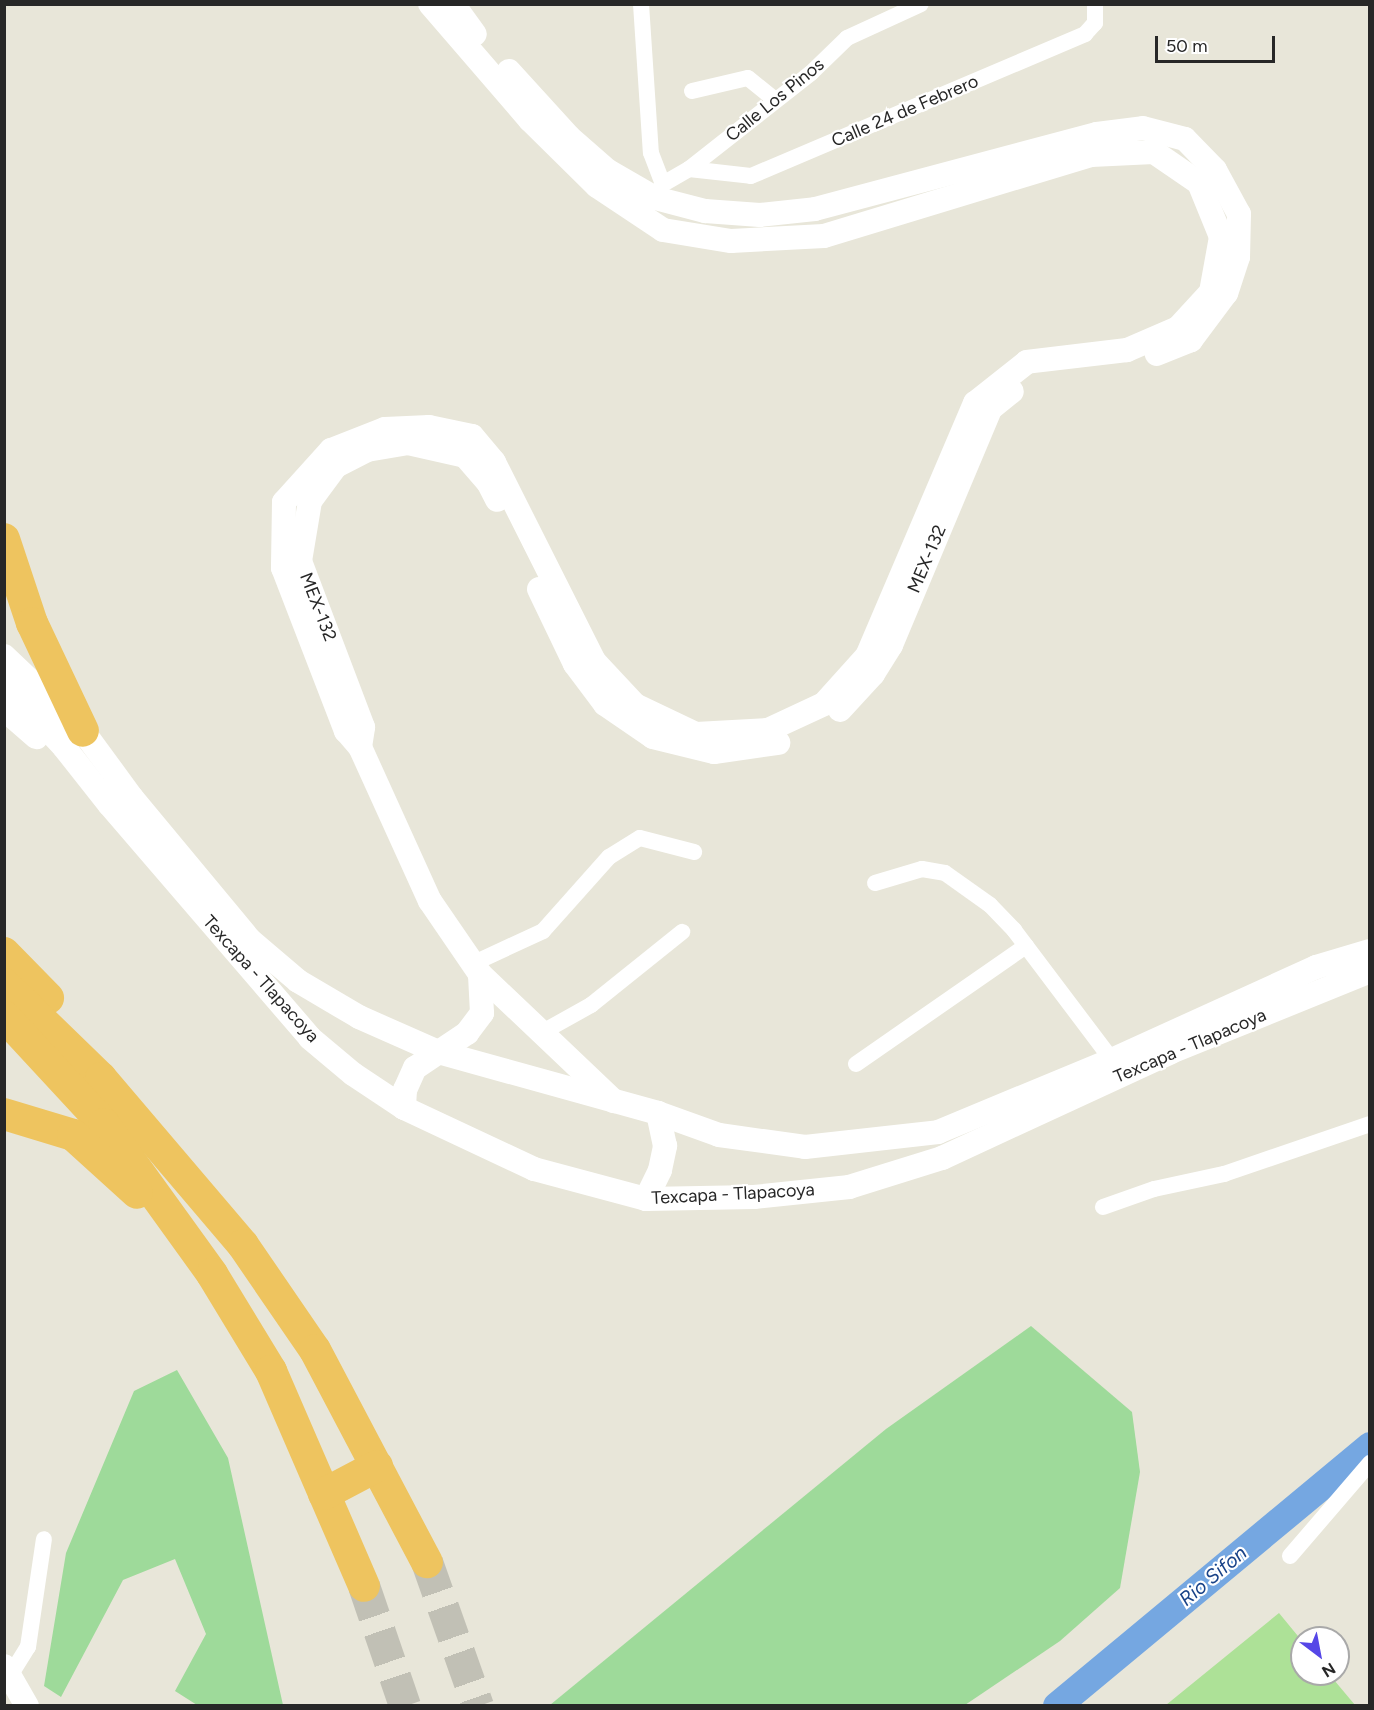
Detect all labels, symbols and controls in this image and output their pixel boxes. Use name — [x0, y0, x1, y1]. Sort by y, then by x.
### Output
scale bar — [1158, 24, 1278, 62]
text: 50 m — [1166, 35, 1208, 57]
street label: Calle Los Pinos — [721, 54, 829, 146]
street label: Calle 24 de Febrero — [828, 70, 982, 152]
street label: MEX-132 — [903, 522, 951, 596]
street label: MEX-132 — [295, 570, 341, 644]
street label: Texcapa - Tlapacoya — [198, 911, 324, 1047]
street label: Texcapa - Tlapacoya — [1111, 1004, 1269, 1088]
street label: Texcapa - Tlapacoya — [651, 1179, 815, 1209]
water label: Rio Sifon — [1174, 1541, 1252, 1611]
north arrow — [1290, 1626, 1350, 1686]
text: N — [1318, 1659, 1339, 1681]

